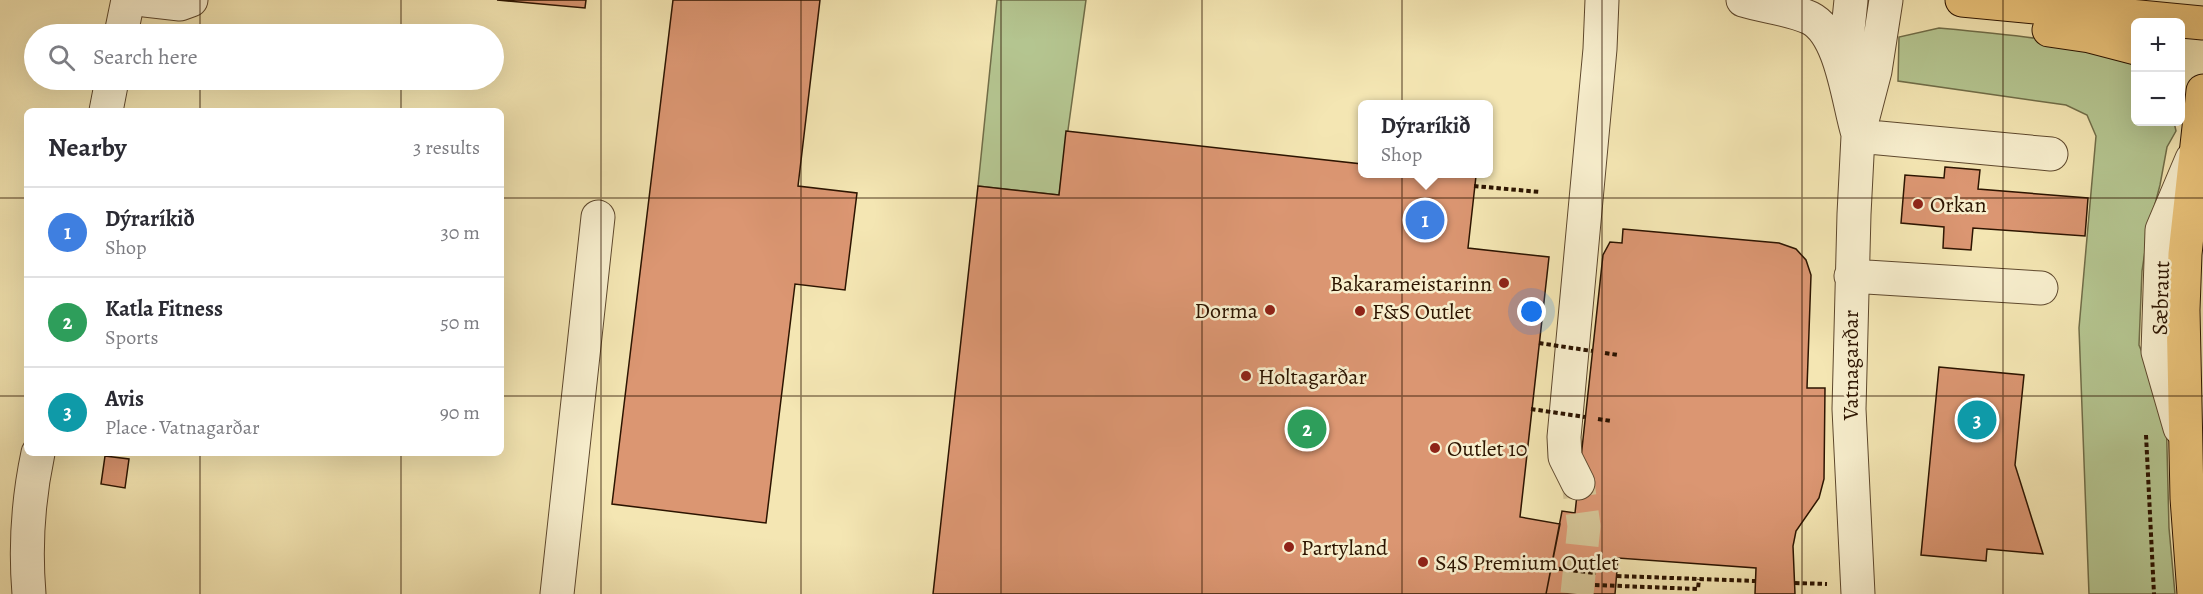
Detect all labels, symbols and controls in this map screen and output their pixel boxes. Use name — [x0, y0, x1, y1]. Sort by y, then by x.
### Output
map controls — [2131, 18, 2185, 126]
button: + — [2131, 18, 2185, 72]
search box — [24, 24, 504, 90]
icon: search — [45, 41, 78, 74]
text: Search here — [93, 42, 198, 72]
button: − — [2131, 72, 2185, 126]
popup — [1358, 100, 1493, 178]
text: Dýraríkið — [1381, 111, 1470, 141]
text: Nearby — [48, 130, 127, 165]
text: 3 results — [413, 134, 480, 161]
text: Shop — [1381, 141, 1422, 168]
place label: Orkan — [1930, 190, 1986, 220]
marker: Orkan — [1911, 197, 1925, 211]
pin: 1 — [1406, 198, 1444, 242]
text: Dýraríkið — [105, 204, 195, 234]
text: 1 — [64, 219, 71, 246]
text: 30 m — [440, 219, 480, 246]
text: Shop — [105, 234, 147, 261]
street label: Sæbraut — [2145, 260, 2177, 336]
place label: Bakarameistarinn — [1330, 269, 1492, 299]
marker: Bakarameistarinn — [1497, 276, 1511, 290]
text: Katla Fitness — [105, 294, 223, 324]
place label: Dorma — [1195, 296, 1259, 326]
place label: F&S Outlet — [1372, 297, 1472, 327]
your location — [1517, 297, 1546, 326]
marker: Dorma — [1263, 303, 1277, 317]
marker: F&S Outlet — [1353, 304, 1367, 318]
text: 2 — [63, 309, 72, 336]
text: 50 m — [440, 309, 480, 336]
street label: Vatnagarðar — [1836, 310, 1866, 421]
text: Sports — [105, 324, 158, 351]
place label: Holtagarðar — [1258, 362, 1367, 392]
marker: Holtagarðar — [1239, 369, 1253, 383]
text: Avis — [105, 384, 144, 414]
pin: 3 — [1958, 398, 1996, 442]
text: 3 — [63, 399, 72, 426]
text: 90 m — [440, 399, 480, 426]
pin: 2 — [1288, 406, 1326, 452]
text: Place · Vatnagarðar — [105, 414, 260, 441]
place label: Outlet 10 — [1447, 434, 1527, 464]
marker: Outlet 10 — [1428, 441, 1442, 455]
place label: Partyland — [1301, 533, 1388, 563]
marker: Partyland — [1282, 540, 1296, 554]
place label: S4S Premium Outlet — [1435, 548, 1619, 578]
marker: S4S Premium Outlet — [1416, 555, 1430, 569]

